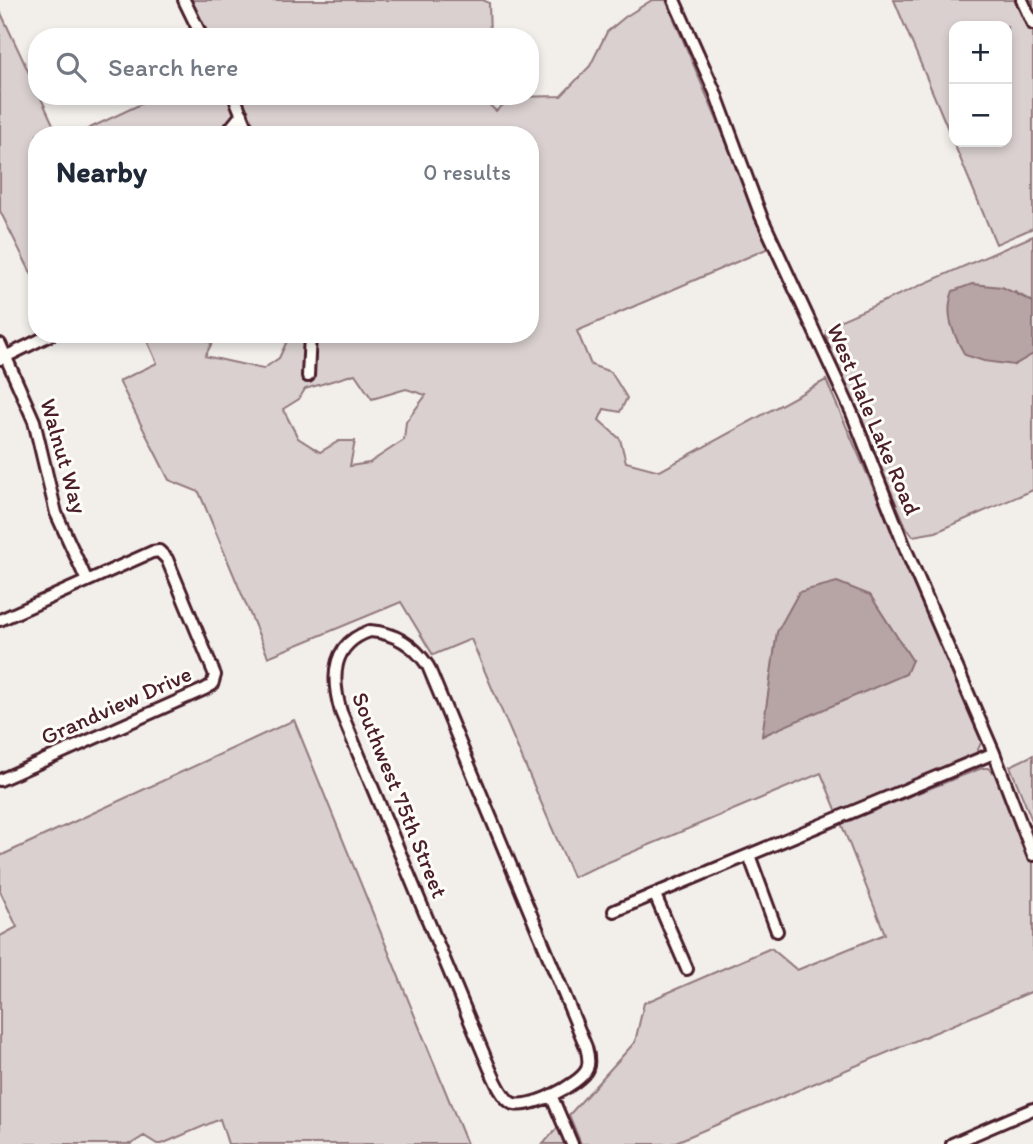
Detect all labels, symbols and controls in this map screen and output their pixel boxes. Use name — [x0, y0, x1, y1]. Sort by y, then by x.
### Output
map controls — [949, 21, 1012, 147]
button: + — [949, 21, 1012, 84]
search box — [28, 28, 539, 105]
icon: search — [52, 48, 90, 86]
text: Search here — [108, 51, 238, 83]
button: − — [949, 84, 1012, 147]
text: Nearby — [56, 153, 147, 190]
text: 0 results — [423, 158, 511, 186]
street label: West Hale Lake Road — [821, 319, 927, 519]
street label: Walnut Way — [34, 395, 94, 517]
street label: Grandview Drive — [36, 659, 196, 751]
street label: Southwest 75th Street — [346, 688, 454, 902]

